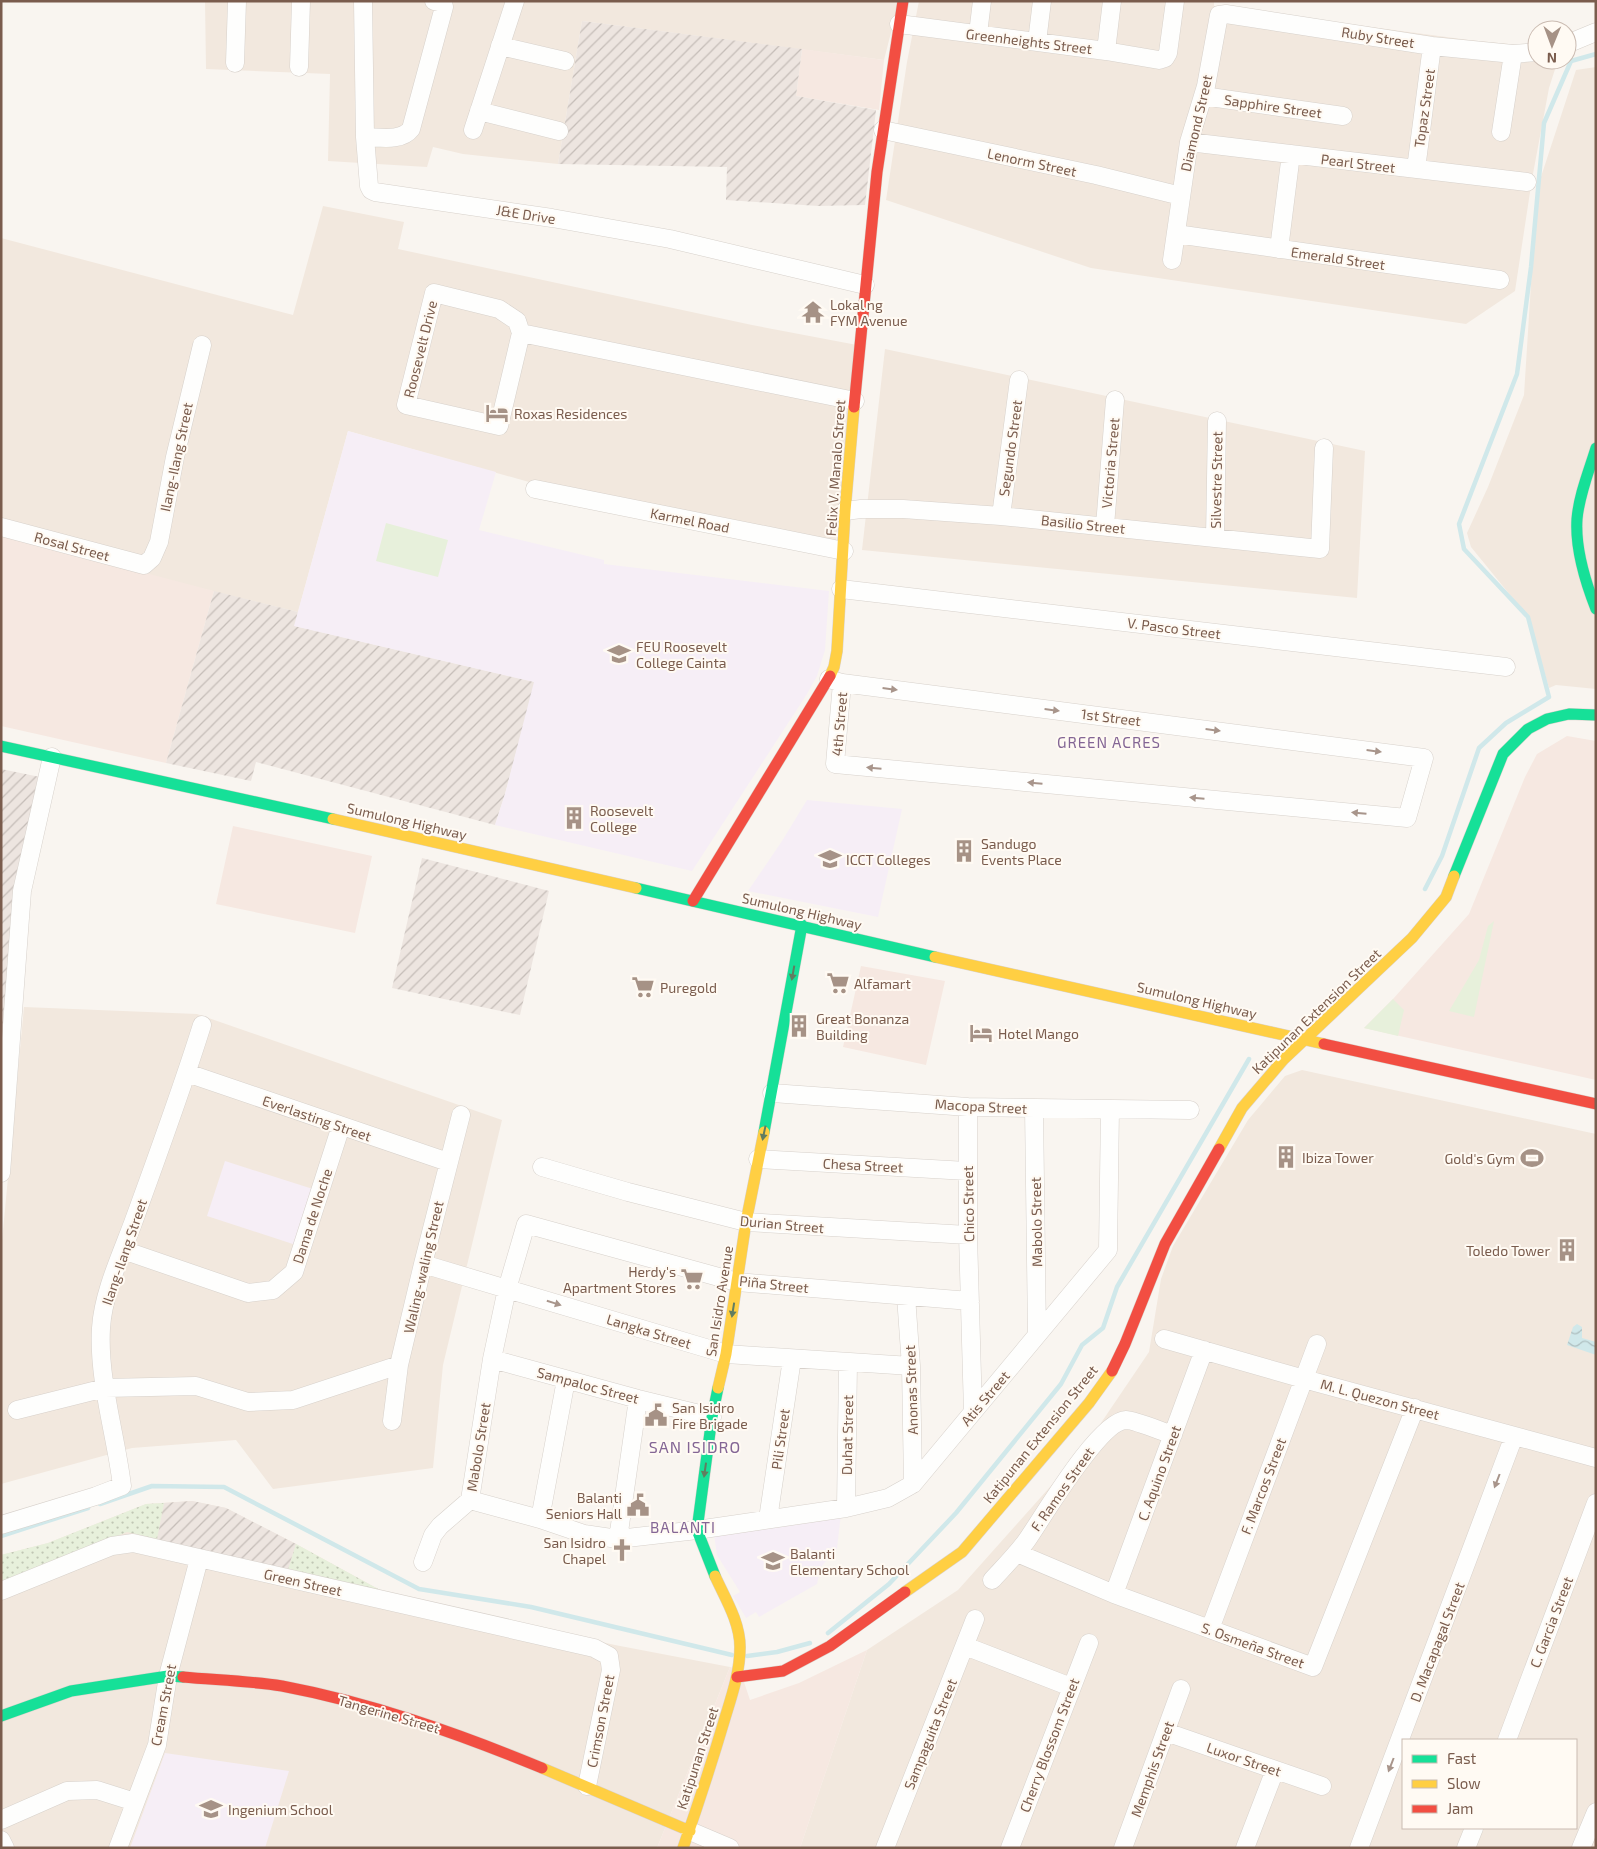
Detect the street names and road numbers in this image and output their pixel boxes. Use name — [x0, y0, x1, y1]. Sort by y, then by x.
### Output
street label: Ruby Street — [1340, 23, 1416, 51]
street label: Greenheights Street — [965, 25, 1093, 57]
street label: Topaz Street — [1410, 67, 1438, 149]
street label: Diamond Street — [1177, 73, 1215, 173]
street label: Sapphire Street — [1223, 91, 1323, 121]
street label: Lenorm Street — [986, 144, 1078, 180]
street label: Pearl Street — [1320, 150, 1396, 176]
street label: J&E Drive — [495, 201, 557, 227]
street label: Emerald Street — [1290, 243, 1386, 273]
street label: Roosevelt Drive — [400, 299, 440, 399]
street label: Felix V. Manalo Street — [822, 399, 848, 537]
street label: Segundo Street — [995, 399, 1025, 497]
street label: Ilang-Ilang Street — [156, 401, 196, 513]
street label: Victoria Street — [1098, 417, 1122, 509]
street label: Silvestre Street — [1207, 431, 1225, 529]
street label: Karmel Road — [649, 504, 731, 536]
street label: Basilio Street — [1040, 511, 1126, 537]
street label: Rosal Street — [33, 528, 111, 564]
street label: V. Pasco Street — [1126, 614, 1222, 642]
street label: 4th Street — [828, 691, 850, 757]
street label: 1st Street — [1080, 705, 1142, 729]
street label: Sumulong Highway — [345, 799, 469, 843]
street label: Sumulong Highway — [740, 889, 864, 933]
street label: Katipunan Extension Street — [1248, 945, 1384, 1077]
street label: Sumulong Highway — [1135, 978, 1259, 1022]
street label: Everlasting Street — [260, 1091, 374, 1145]
street label: Macopa Street — [934, 1095, 1028, 1117]
street label: Chesa Street — [822, 1154, 904, 1176]
street label: Dama de Noche — [289, 1166, 335, 1266]
street label: Chico Street — [959, 1166, 977, 1242]
street label: Mabolo Street — [1027, 1177, 1045, 1267]
street label: Ilang-Ilang Street — [98, 1197, 150, 1307]
street label: Waling-waling Street — [399, 1199, 447, 1335]
street label: Durian Street — [739, 1212, 825, 1236]
street label: San Isidro Avenue — [702, 1244, 736, 1358]
street label: Piña Street — [739, 1272, 809, 1296]
street label: Langka Street — [605, 1310, 693, 1352]
street label: Anonas Street — [901, 1345, 921, 1435]
street label: Katipunan Extension Street — [979, 1361, 1101, 1507]
street label: Sampaloc Street — [535, 1363, 641, 1407]
street label: Atis Street — [957, 1367, 1013, 1429]
street label: M. L. Quezon Street — [1319, 1375, 1441, 1423]
street label: Duhat Street — [838, 1395, 856, 1475]
street label: Mabolo Street — [463, 1401, 493, 1493]
street label: Pili Street — [767, 1407, 793, 1471]
street label: C. Aquino Street — [1134, 1423, 1184, 1523]
street label: F. Marcos Street — [1237, 1435, 1289, 1537]
street label: F. Ramos Street — [1027, 1444, 1097, 1534]
street label: Green Street — [262, 1565, 344, 1599]
street label: C. Garcia Street — [1526, 1574, 1576, 1670]
street label: D. Macapagal Street — [1406, 1580, 1468, 1704]
street label: S. Osmeña Street — [1199, 1618, 1307, 1672]
street label: Cream Street — [147, 1663, 179, 1747]
street label: Crimson Street — [583, 1673, 617, 1769]
street label: Sampaguita Street — [900, 1676, 960, 1792]
street label: Cherry Blossom Street — [1016, 1676, 1082, 1814]
street label: Tangerine Street — [336, 1691, 442, 1737]
street label: Katipunan Street — [672, 1705, 722, 1811]
street label: Memphis Street — [1127, 1719, 1177, 1819]
street label: Luxor Street — [1204, 1738, 1284, 1780]

